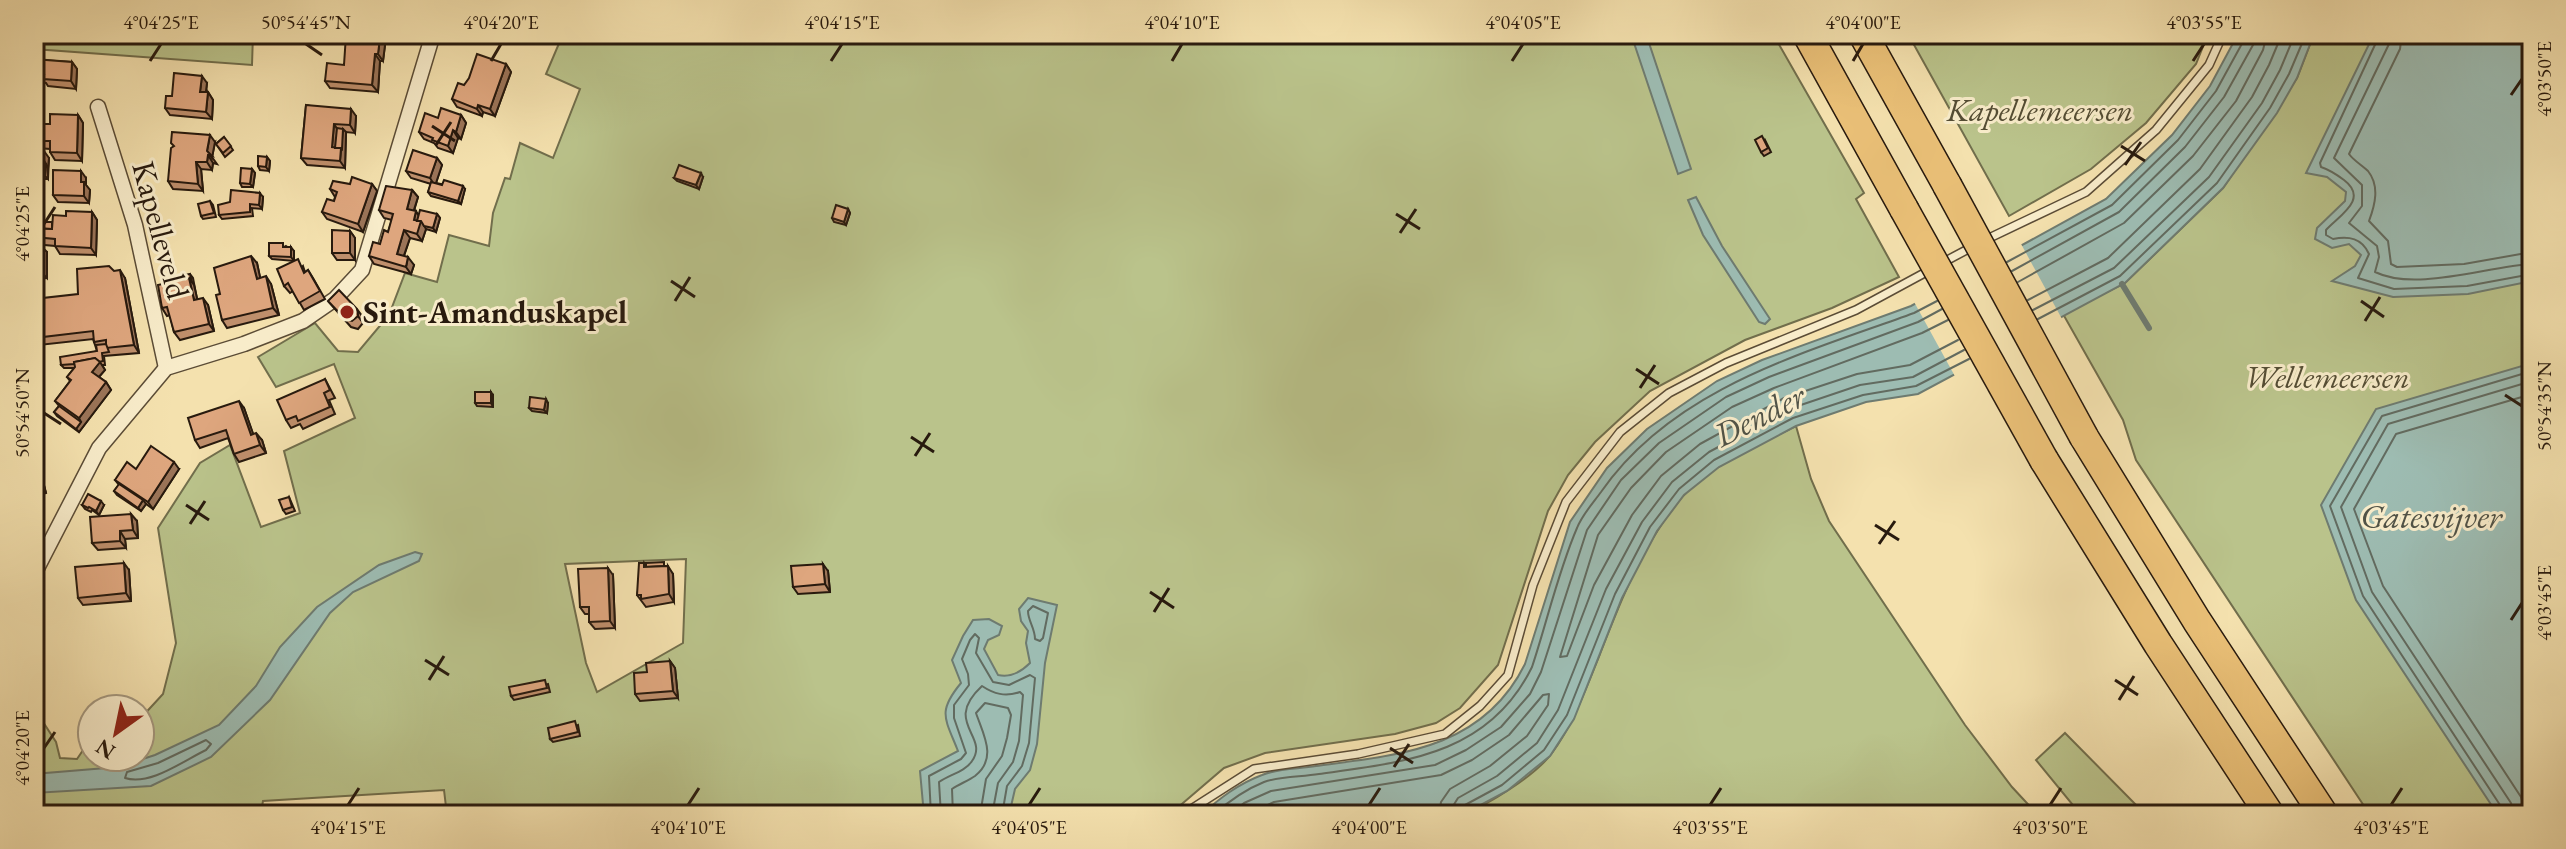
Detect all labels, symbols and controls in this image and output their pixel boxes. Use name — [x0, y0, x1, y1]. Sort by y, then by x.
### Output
text: 4°04'25"E — [123, 9, 199, 35]
text: 50°54'45"N — [261, 9, 351, 35]
text: 4°04'20"E — [463, 9, 539, 35]
text: 4°04'15"E — [804, 9, 880, 35]
text: 4°04'10"E — [1144, 9, 1220, 35]
text: 4°04'05"E — [1485, 9, 1561, 35]
text: 4°04'00"E — [1825, 9, 1901, 35]
text: 4°03'55"E — [2166, 9, 2242, 35]
text: 4°03'50"E — [2531, 41, 2557, 117]
park label: Kapellemeersen — [1946, 89, 2133, 131]
street label: Kapelleveld — [122, 156, 200, 304]
text: 4°04'25"E — [9, 186, 35, 262]
place label: Sint-Amanduskapel — [363, 291, 627, 333]
marker: Sint-Amanduskapel — [338, 303, 356, 321]
park label: Wellemeersen — [2244, 356, 2410, 398]
text: 50°54'35"N — [2531, 361, 2557, 451]
text: 50°54'50"N — [9, 368, 35, 458]
water label: Dender — [1705, 372, 1814, 457]
water label: Gatesvijver — [2360, 494, 2504, 538]
text: 4°03'45"E — [2531, 565, 2557, 641]
north arrow — [76, 693, 156, 773]
text: 4°04'20"E — [9, 710, 35, 786]
text: N — [90, 732, 121, 766]
text: 4°04'15"E — [310, 814, 386, 840]
text: 4°04'10"E — [650, 814, 726, 840]
text: 4°04'05"E — [991, 814, 1067, 840]
text: 4°04'00"E — [1331, 814, 1407, 840]
text: 4°03'55"E — [1672, 814, 1748, 840]
text: 4°03'50"E — [2012, 814, 2088, 840]
text: 4°03'45"E — [2353, 814, 2429, 840]

